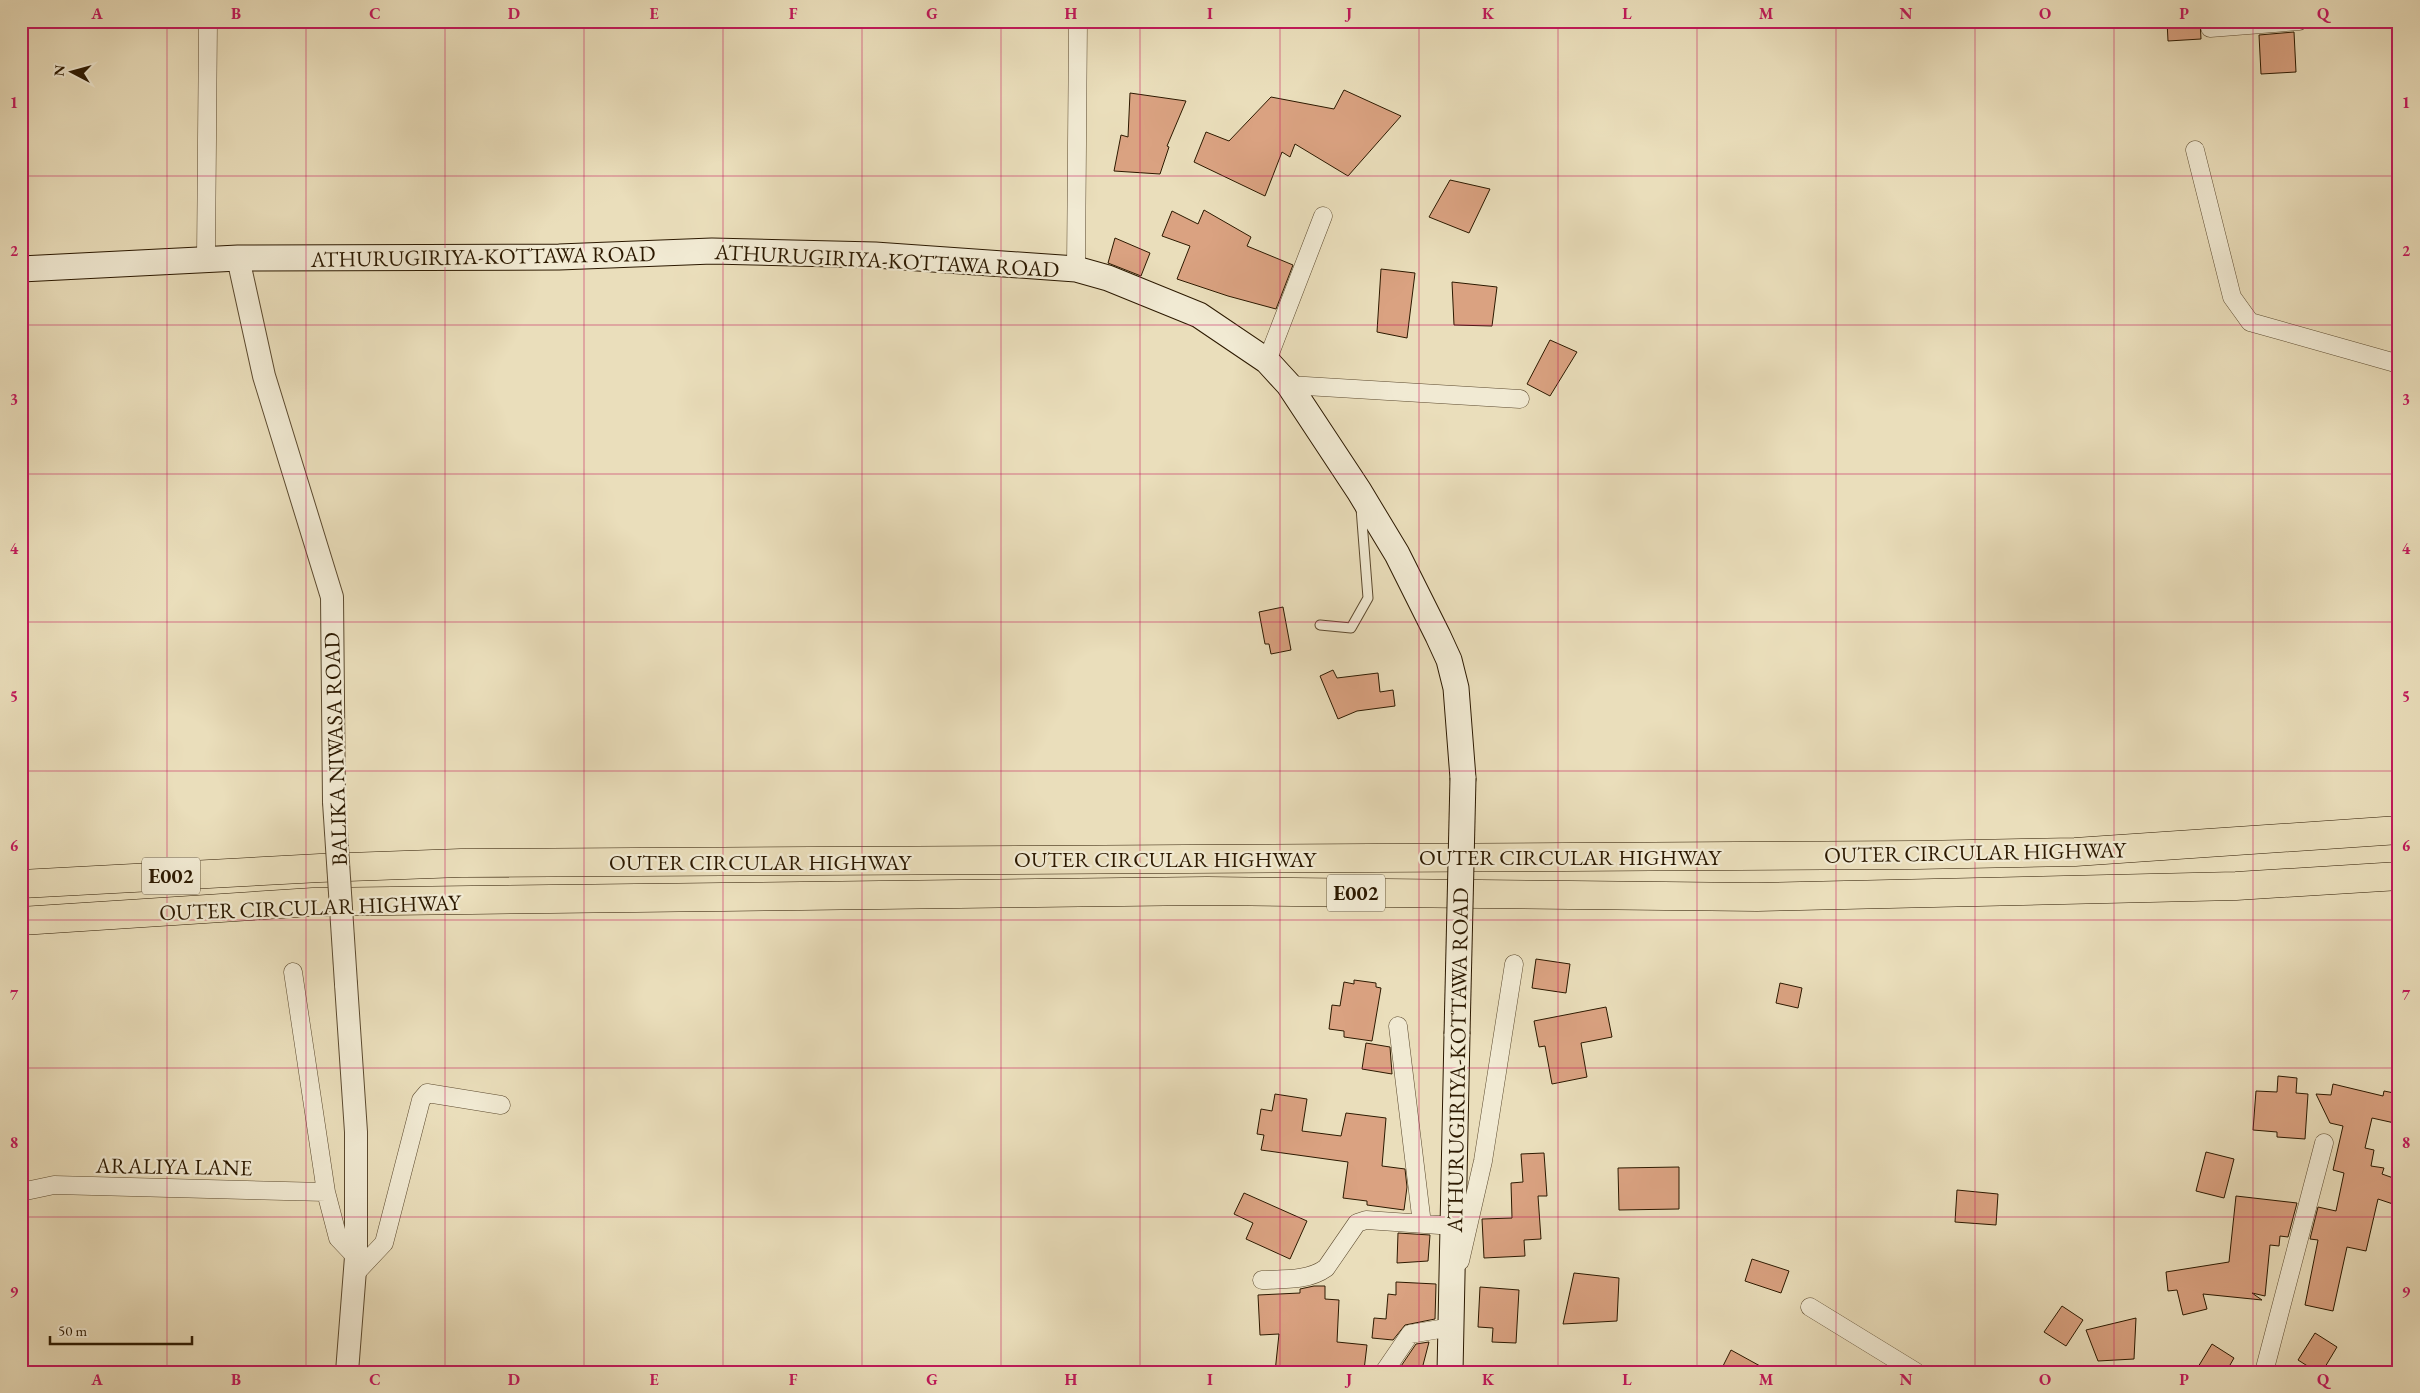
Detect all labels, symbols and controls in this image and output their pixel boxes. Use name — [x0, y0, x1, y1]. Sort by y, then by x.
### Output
text: A — [90, 3, 103, 24]
text: B — [231, 3, 241, 24]
text: C — [369, 3, 381, 24]
text: D — [508, 3, 520, 24]
text: E — [649, 3, 659, 24]
text: F — [789, 3, 798, 24]
text: G — [926, 3, 938, 24]
text: H — [1065, 3, 1078, 24]
text: I — [1207, 3, 1213, 24]
text: J — [1344, 3, 1352, 24]
text: K — [1482, 3, 1495, 24]
text: L — [1622, 3, 1632, 24]
text: M — [1759, 3, 1774, 24]
text: N — [1900, 3, 1913, 24]
text: O — [2039, 3, 2051, 24]
text: P — [2179, 3, 2189, 24]
text: Q — [2317, 3, 2332, 24]
north arrow — [48, 48, 98, 98]
text: N — [50, 63, 69, 77]
text: 1 — [10, 92, 18, 113]
text: 1 — [2402, 92, 2410, 113]
street label: ATHURUGIRIYA-KOTTAWA ROAD — [713, 237, 1060, 284]
street label: ATHURUGIRIYA-KOTTAWA ROAD — [309, 239, 656, 274]
text: 2 — [10, 240, 19, 261]
text: 2 — [2402, 240, 2411, 261]
text: 3 — [10, 389, 18, 410]
text: 3 — [2402, 389, 2410, 410]
text: 4 — [10, 538, 19, 559]
text: 4 — [2402, 538, 2411, 559]
street label: BALIKA NIWASA ROAD — [317, 632, 354, 866]
text: 5 — [10, 686, 18, 707]
text: 5 — [2402, 686, 2410, 707]
text: 6 — [10, 835, 19, 856]
street label: OUTER CIRCULAR HIGHWAY — [1824, 835, 2127, 870]
text: 6 — [2402, 835, 2411, 856]
street label: OUTER CIRCULAR HIGHWAY — [1419, 843, 1722, 872]
street label: OUTER CIRCULAR HIGHWAY — [1014, 845, 1317, 874]
street label: OUTER CIRCULAR HIGHWAY — [609, 848, 912, 877]
road number: E002 — [142, 858, 200, 894]
road number: E002 — [1327, 874, 1385, 911]
street label: ATHURUGIRIYA-KOTTAWA ROAD — [1440, 887, 1475, 1234]
street label: OUTER CIRCULAR HIGHWAY — [159, 888, 463, 927]
text: 7 — [10, 984, 19, 1005]
text: 7 — [2402, 984, 2411, 1005]
text: 8 — [10, 1132, 18, 1153]
text: 8 — [2402, 1132, 2410, 1153]
street label: ARALIYA LANE — [95, 1151, 252, 1182]
text: 9 — [10, 1281, 19, 1302]
text: 9 — [2402, 1281, 2411, 1302]
scale bar — [50, 1313, 192, 1345]
text: 50 m — [58, 1321, 87, 1340]
text: A — [90, 1369, 103, 1390]
text: B — [231, 1369, 241, 1390]
text: C — [369, 1369, 381, 1390]
text: D — [508, 1369, 520, 1390]
text: E — [649, 1369, 659, 1390]
text: F — [789, 1369, 798, 1390]
text: G — [926, 1369, 938, 1390]
text: H — [1065, 1369, 1078, 1390]
text: I — [1207, 1369, 1213, 1390]
text: J — [1344, 1369, 1352, 1390]
text: K — [1482, 1369, 1495, 1390]
text: L — [1622, 1369, 1632, 1390]
text: M — [1759, 1369, 1774, 1390]
text: N — [1900, 1369, 1913, 1390]
text: O — [2039, 1369, 2051, 1390]
text: P — [2179, 1369, 2189, 1390]
text: Q — [2317, 1369, 2332, 1390]

